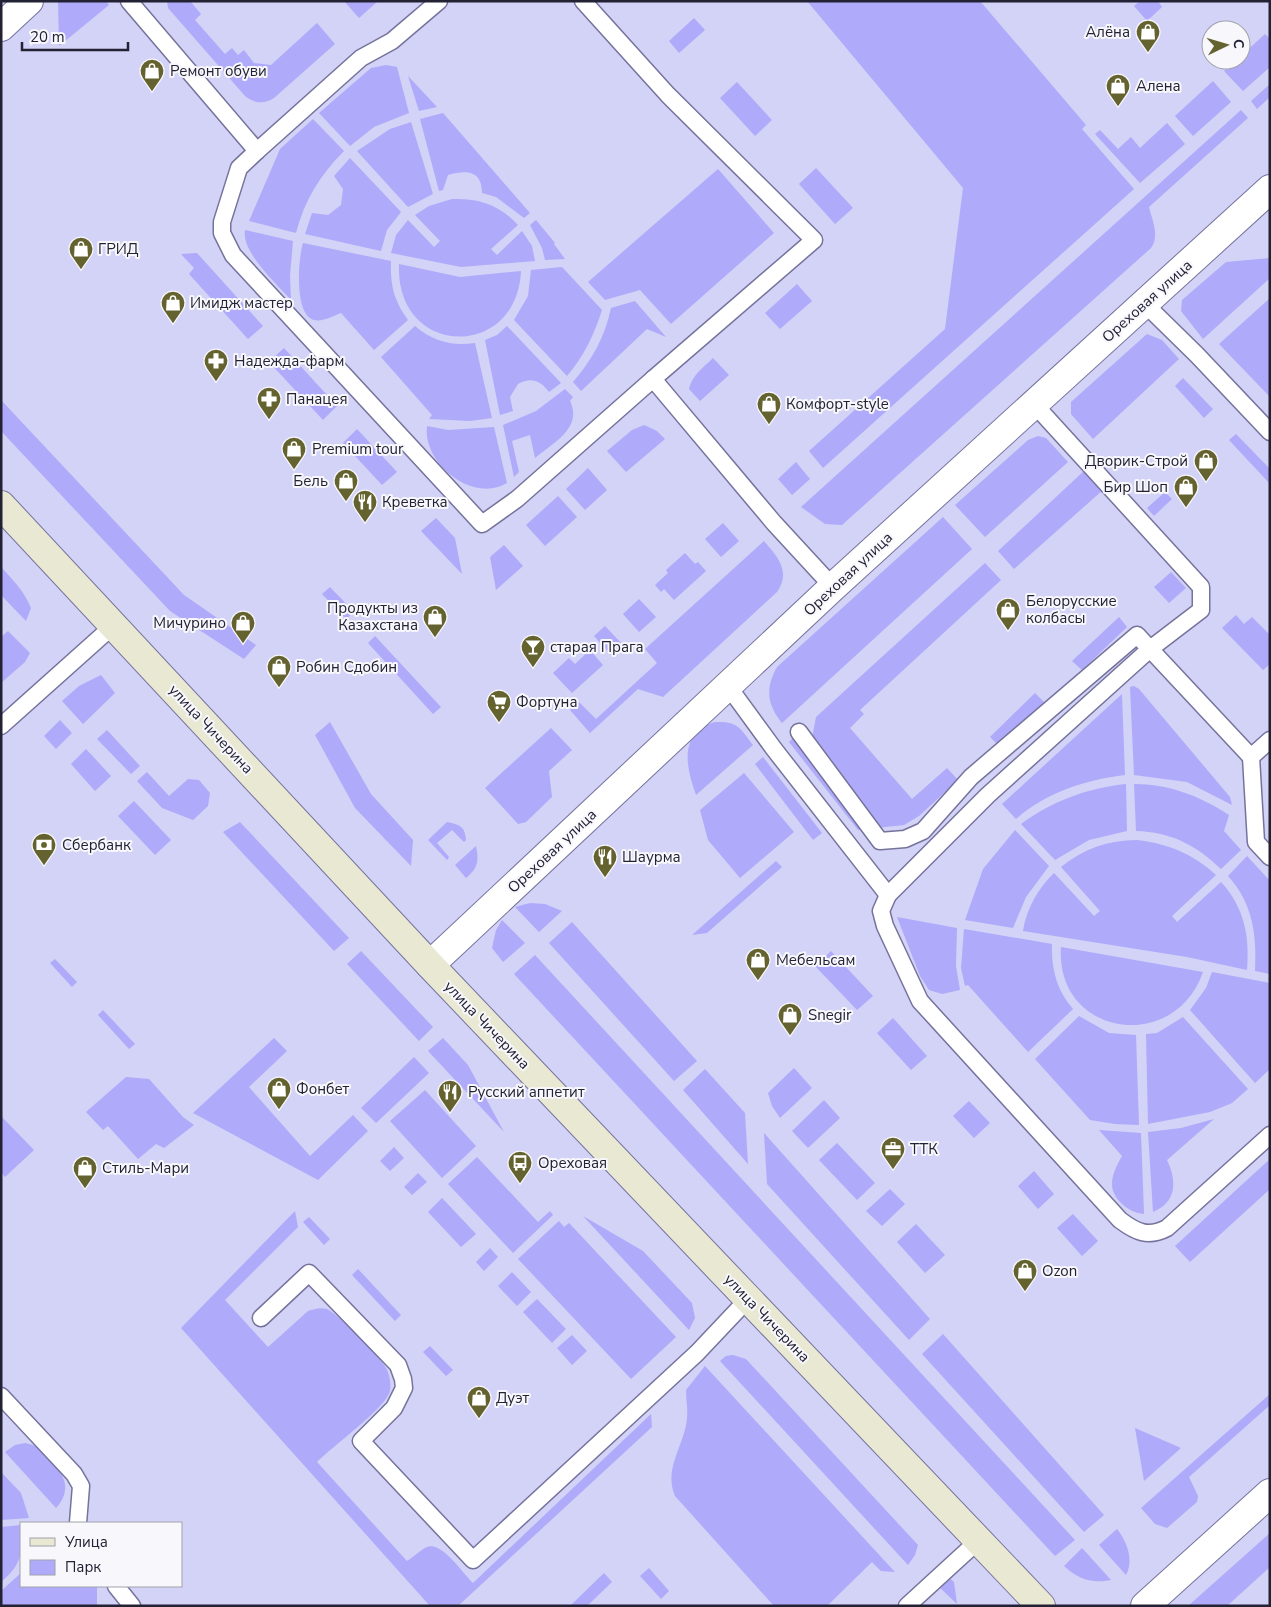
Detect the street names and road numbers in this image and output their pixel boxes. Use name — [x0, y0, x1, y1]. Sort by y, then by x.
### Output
street label: Ореховая улица — [1098, 255, 1196, 347]
street label: Ореховая улица — [799, 528, 897, 620]
street label: улица Чичерина — [164, 680, 258, 778]
street label: Ореховая улица — [503, 805, 601, 897]
street label: улица Чичерина — [440, 976, 534, 1074]
street label: улица Чичерина — [720, 1269, 814, 1367]

